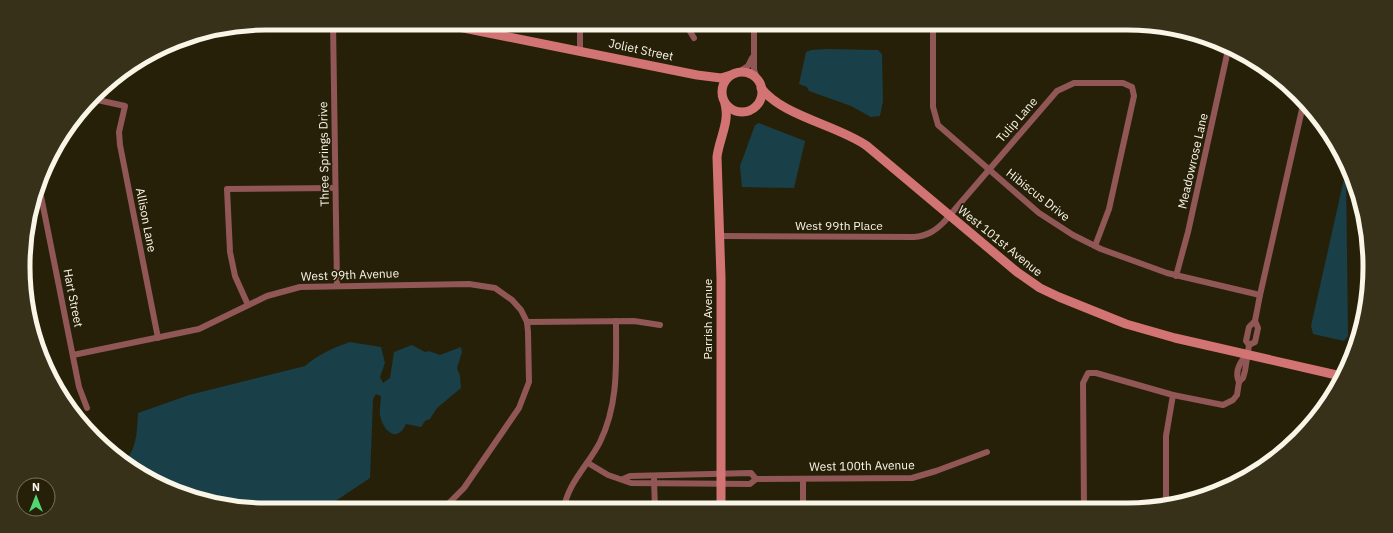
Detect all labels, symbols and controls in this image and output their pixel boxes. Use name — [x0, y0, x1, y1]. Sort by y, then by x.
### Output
street label: Joliet Street — [607, 35, 675, 64]
street label: Tulip Lane — [993, 94, 1041, 145]
street label: Three Springs Drive — [315, 101, 332, 207]
street label: Meadowrose Lane — [1174, 111, 1211, 210]
street label: Hibiscus Drive — [1003, 165, 1073, 224]
street label: Allison Lane — [133, 186, 160, 254]
street label: West 101st Avenue — [955, 202, 1046, 280]
street label: West 99th Place — [795, 218, 883, 233]
street label: West 99th Avenue — [301, 265, 400, 284]
street label: Hart Street — [60, 267, 87, 328]
street label: Parrish Avenue — [700, 278, 715, 359]
street label: West 100th Avenue — [809, 457, 915, 474]
north arrow — [16, 477, 56, 517]
text: N — [32, 480, 40, 494]

